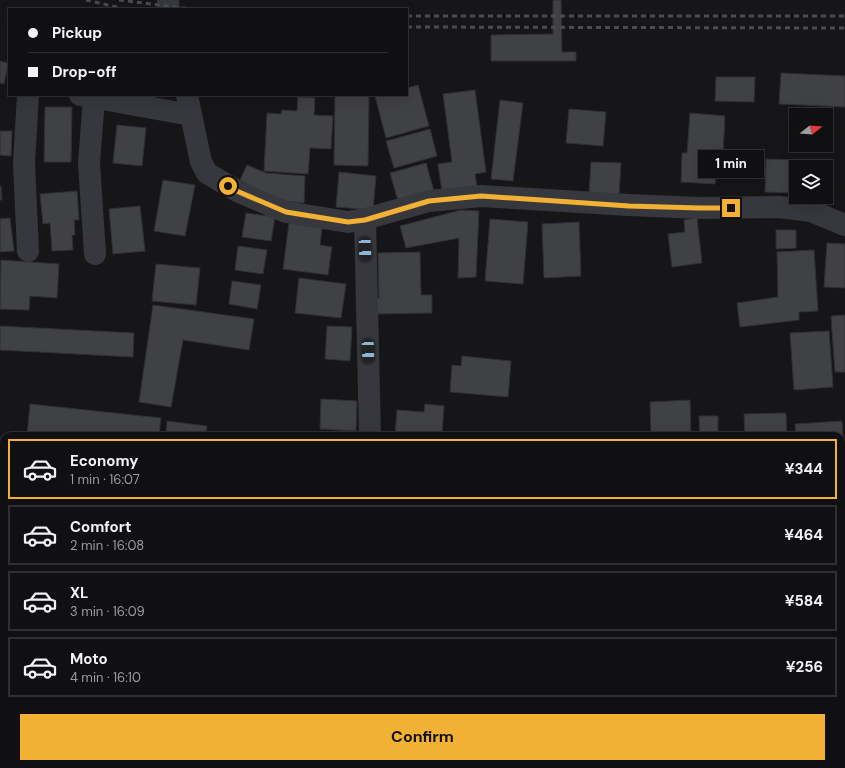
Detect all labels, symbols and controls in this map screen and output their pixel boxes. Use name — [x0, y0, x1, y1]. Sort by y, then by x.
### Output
text: Pickup — [52, 23, 102, 43]
text: Drop-off — [52, 62, 117, 82]
north arrow — [789, 108, 833, 152]
map controls — [789, 108, 833, 204]
callout: 1 min — [698, 150, 764, 178]
text: 1 min — [715, 155, 747, 172]
button: layers — [789, 160, 833, 204]
route start — [219, 177, 237, 195]
route end — [722, 199, 740, 217]
car — [359, 237, 371, 261]
car — [362, 339, 374, 363]
icon: car — [22, 451, 58, 487]
text: Economy — [70, 451, 138, 471]
text: ¥344 — [785, 459, 823, 479]
text: 1 min · 16:07 — [70, 471, 140, 488]
icon: car — [22, 517, 58, 553]
text: Comfort — [70, 517, 131, 537]
text: ¥464 — [784, 525, 823, 545]
text: 2 min · 16:08 — [70, 537, 144, 554]
icon: car — [22, 583, 58, 619]
text: XL — [70, 583, 88, 603]
text: ¥584 — [785, 591, 823, 611]
text: 3 min · 16:09 — [70, 603, 145, 620]
icon: car — [22, 649, 58, 685]
text: Moto — [70, 649, 108, 669]
text: ¥256 — [786, 657, 823, 677]
text: 4 min · 16:10 — [70, 669, 141, 686]
button: Confirm — [20, 714, 825, 760]

